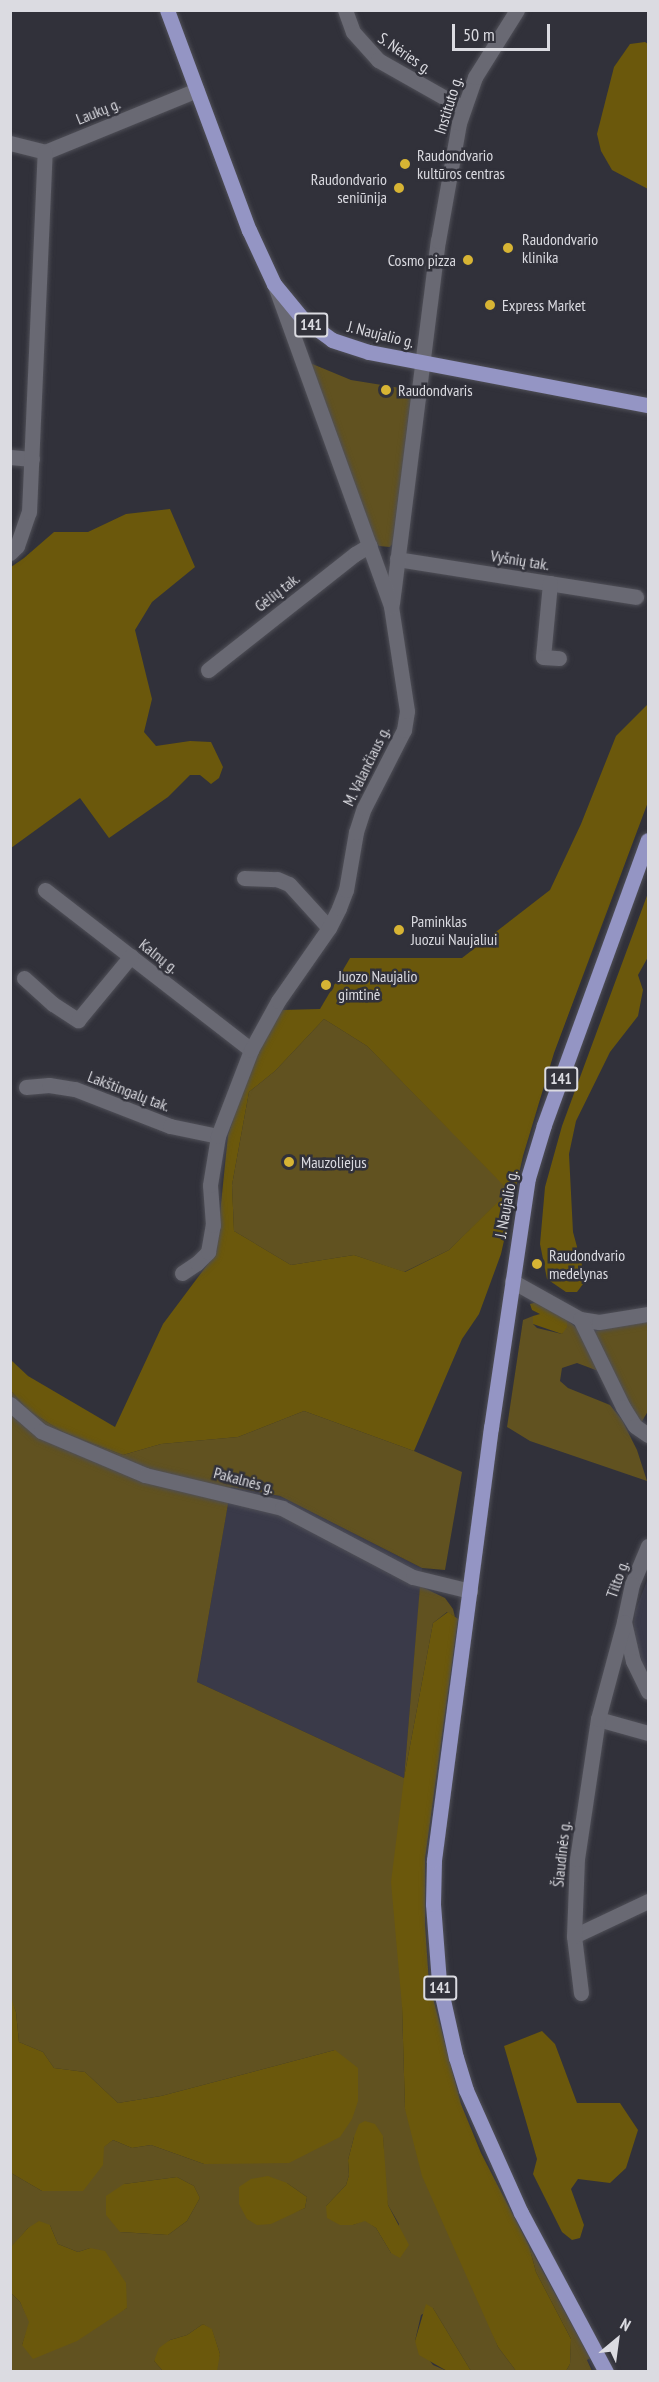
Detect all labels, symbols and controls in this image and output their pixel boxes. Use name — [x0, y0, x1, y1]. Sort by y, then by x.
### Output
scale bar — [455, 12, 552, 50]
text: 50 m — [463, 23, 495, 46]
street label: S. Nėries g. — [374, 28, 436, 78]
street label: Instituto g. — [430, 74, 466, 136]
street label: Laukų g. — [73, 93, 123, 129]
place label: Raudondvario kultūros centras — [417, 145, 505, 183]
marker: Raudondvario kultūros centras — [398, 157, 412, 171]
place label: Raudondvario seniūnija — [311, 169, 387, 207]
marker: Raudondvario seniūnija — [392, 181, 406, 195]
place label: Raudondvario klinika — [522, 229, 598, 267]
marker: Raudondvario klinika — [499, 239, 517, 257]
place label: Cosmo pizza — [388, 250, 456, 270]
marker: Cosmo pizza — [461, 253, 475, 267]
place label: Express Market — [502, 295, 586, 315]
marker: Express Market — [483, 298, 497, 312]
road number: 141 — [293, 313, 329, 337]
street label: J. Naujalio g. — [345, 316, 417, 352]
place label: Raudondvaris — [398, 380, 473, 400]
marker: Raudondvaris — [379, 383, 393, 397]
street label: Vyšnių tak. — [489, 546, 551, 574]
street label: Gėlių tak. — [251, 568, 303, 616]
street label: M. Valančiaus g. — [338, 722, 394, 810]
place label: Paminklas Juozui Naujaliui — [411, 911, 497, 949]
marker: Paminklas Juozui Naujaliui — [392, 923, 406, 937]
street label: Kalnų g. — [135, 935, 183, 977]
place label: Juozo Naujalio gimtinė — [338, 966, 417, 1004]
marker: Juozo Naujalio gimtinė — [319, 978, 333, 992]
street label: Lakštingalų tak. — [85, 1067, 173, 1115]
road number: 141 — [543, 1067, 579, 1091]
place label: Mauzoliejus — [301, 1152, 367, 1172]
marker: Mauzoliejus — [282, 1155, 296, 1169]
street label: J. Naujalio g. — [491, 1168, 521, 1240]
place label: Raudondvario medelynas — [549, 1245, 625, 1283]
marker: Raudondvario medelynas — [530, 1257, 544, 1271]
street label: Pakalnės g. — [212, 1463, 276, 1497]
street label: Tilto g. — [602, 1558, 632, 1600]
street label: Šiaudinės g. — [548, 1820, 574, 1888]
road number: 141 — [422, 1976, 458, 2000]
north arrow — [587, 2310, 647, 2370]
text: N — [617, 2313, 634, 2335]

